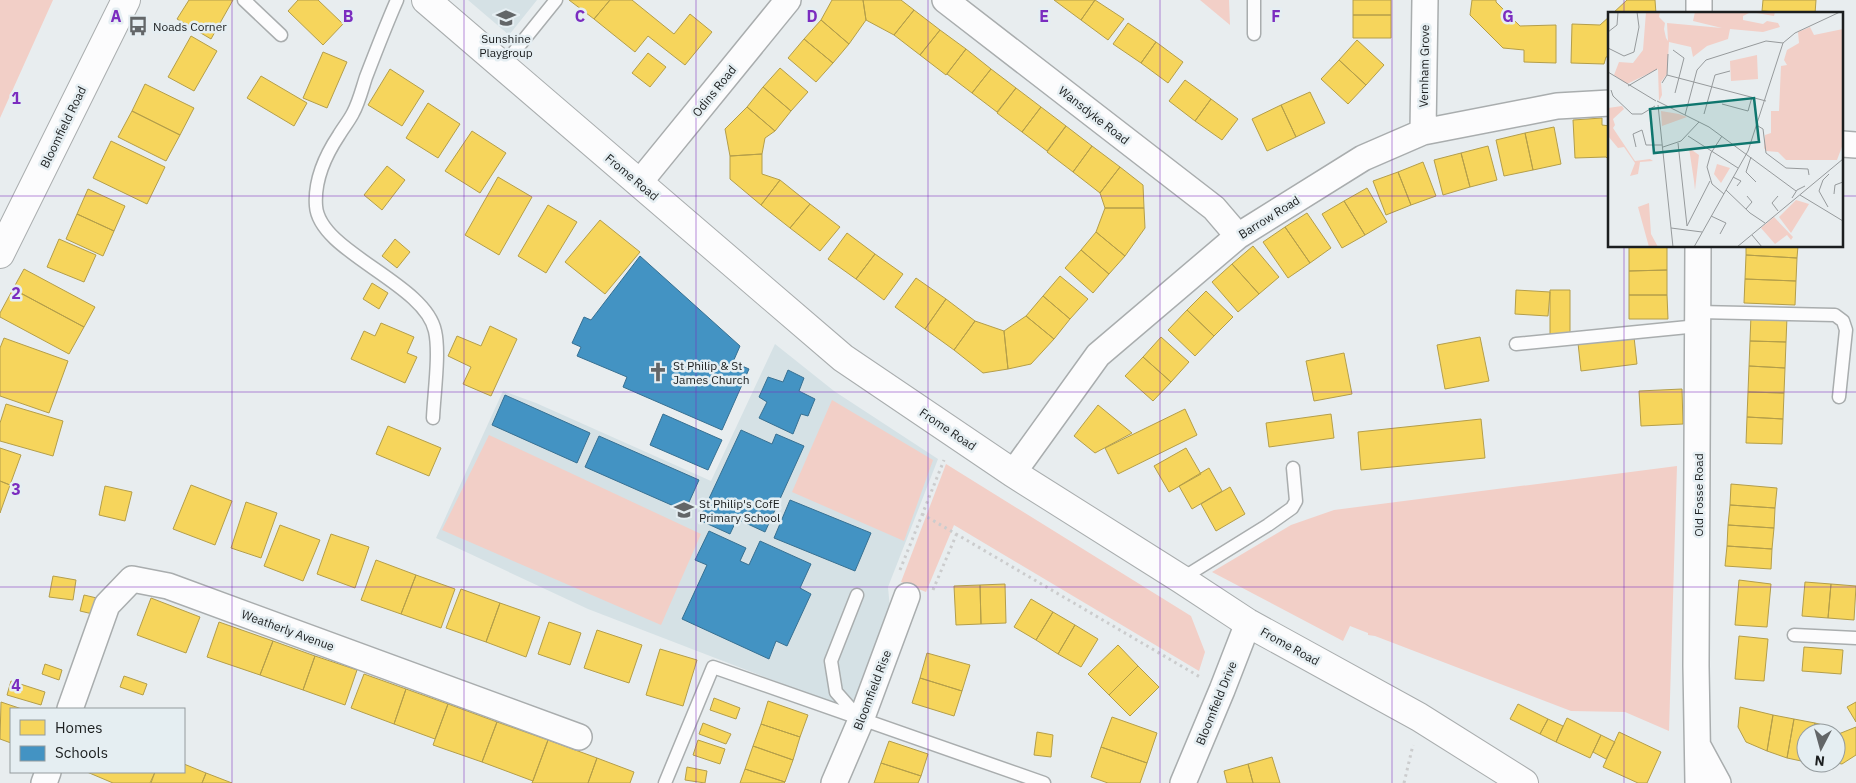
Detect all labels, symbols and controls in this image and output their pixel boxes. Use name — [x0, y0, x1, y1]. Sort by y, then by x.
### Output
text: A — [111, 6, 122, 26]
text: B — [343, 6, 354, 26]
text: C — [575, 6, 585, 26]
text: D — [806, 6, 818, 26]
text: E — [1039, 6, 1049, 26]
text: F — [1271, 6, 1281, 26]
text: G — [1502, 6, 1514, 26]
school or university icon: Sunshine Playgroup — [495, 7, 517, 29]
inset map — [1608, 12, 1844, 248]
bus stop icon: Noads Corner — [127, 15, 149, 37]
place label: Noads Corner — [153, 19, 227, 34]
street label: Vernham Grove — [1416, 24, 1432, 108]
place label: Sunshine Playgroup — [479, 31, 533, 60]
street label: Odins Road — [689, 62, 739, 120]
street label: Wansdyke Road — [1056, 83, 1132, 147]
street label: Bloomfield Road — [37, 84, 89, 170]
text: 1 — [11, 88, 21, 108]
street label: Frome Road — [602, 150, 662, 204]
street label: Barrow Road — [1236, 192, 1302, 242]
text: 2 — [11, 283, 21, 303]
place label: St Philip & St James Church — [673, 358, 750, 387]
church icon: St Philip & St James Church — [647, 361, 669, 383]
street label: Frome Road — [917, 405, 979, 453]
street label: Old Fosse Road — [1691, 453, 1706, 537]
text: 3 — [11, 479, 21, 499]
place label: St Philip's CofE Primary School — [699, 496, 780, 525]
school or university icon: St Philip's CofE Primary School — [673, 499, 695, 521]
street label: Weatherly Avenue — [240, 606, 337, 654]
street label: Frome Road — [1258, 624, 1322, 668]
street label: Bloomfield Rise — [850, 647, 894, 732]
street label: Bloomfield Drive — [1192, 658, 1240, 747]
text: 4 — [11, 675, 21, 695]
legend — [10, 708, 185, 773]
text: Homes — [55, 718, 103, 737]
north arrow — [1796, 723, 1846, 773]
text: Schools — [55, 743, 108, 762]
text: N — [1814, 751, 1826, 770]

